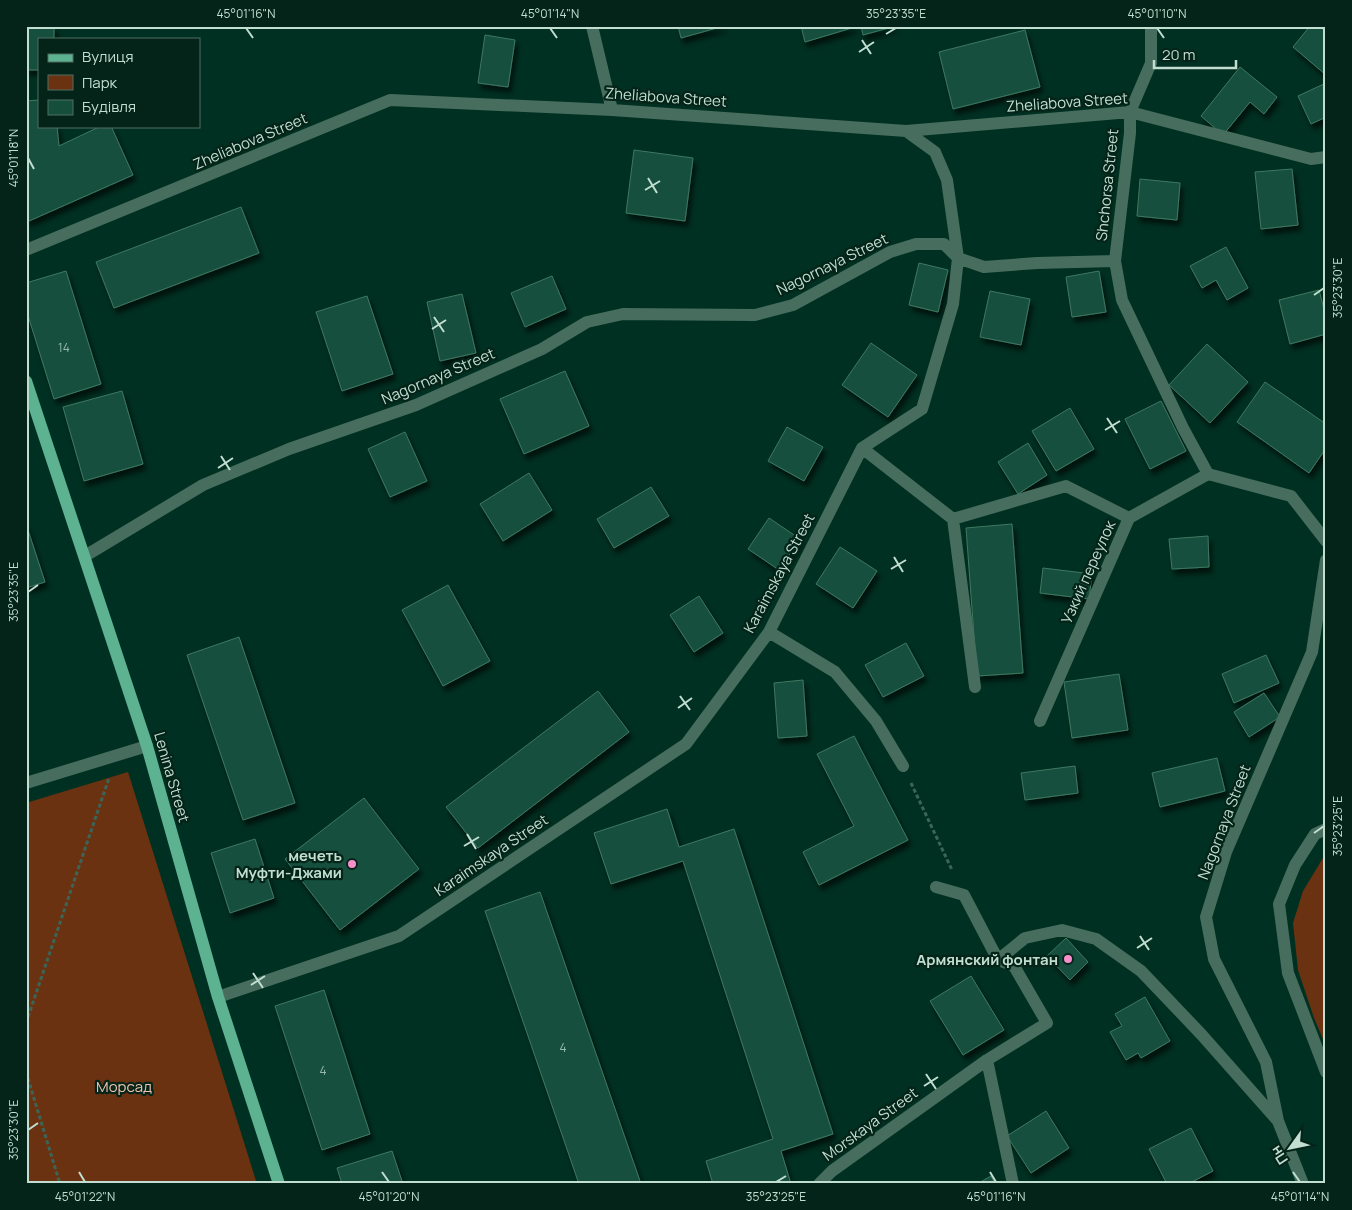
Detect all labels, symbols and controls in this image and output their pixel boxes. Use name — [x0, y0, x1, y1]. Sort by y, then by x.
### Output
text: 45°01'16"N — [216, 5, 276, 22]
text: 45°01'14"N — [521, 5, 579, 22]
text: 35°23'35"E — [866, 5, 926, 22]
text: 45°01'10"N — [1128, 5, 1186, 22]
legend — [38, 38, 200, 128]
scale bar — [1154, 38, 1237, 70]
text: 20 m — [1162, 44, 1195, 65]
text: Вулиця — [82, 46, 134, 67]
text: Парк — [82, 72, 118, 93]
street label: Zheliabova Street — [604, 82, 728, 112]
street label: Zheliabova Street — [1005, 87, 1129, 117]
text: Будівля — [82, 96, 136, 117]
street label: Zheliabova Street — [190, 107, 310, 175]
street label: Shchorsa Street — [1091, 128, 1123, 242]
text: 45°01'18"N — [5, 129, 22, 187]
street label: Nagornaya Street — [773, 228, 891, 300]
text: 35°23'30"E — [1329, 258, 1346, 318]
house number: 14 — [58, 339, 70, 356]
street label: Nagornaya Street — [378, 343, 498, 409]
street label: Karaimskaya Street — [738, 509, 820, 637]
street label: Узкий переулок — [1056, 516, 1120, 627]
text: 35°23'35"E — [5, 562, 22, 622]
street label: Lenina Street — [149, 729, 195, 825]
street label: Nagornaya Street — [1192, 761, 1256, 883]
text: 35°23'25"E — [1329, 796, 1346, 856]
street label: Karaimskaya Street — [430, 809, 552, 901]
place label: мечеть Муфти-Джами — [236, 845, 342, 883]
marker: мечеть Муфти-Джами — [346, 858, 358, 870]
place label: Армянский фонтан — [916, 949, 1058, 970]
marker: Армянский фонтан — [1062, 953, 1074, 965]
house number: 4 — [559, 1039, 567, 1056]
house number: 4 — [319, 1062, 327, 1079]
park label: Морсад — [96, 1076, 152, 1097]
street label: Morskaya Street — [818, 1082, 922, 1166]
text: 35°23'30"E — [5, 1100, 22, 1160]
north arrow — [1264, 1122, 1314, 1172]
text: Пн — [1266, 1142, 1292, 1168]
text: 45°01'22"N — [55, 1188, 115, 1205]
text: 45°01'20"N — [358, 1188, 420, 1205]
text: 35°23'25"E — [746, 1188, 806, 1205]
text: 45°01'16"N — [966, 1188, 1026, 1205]
text: 45°01'14"N — [1271, 1188, 1329, 1205]

